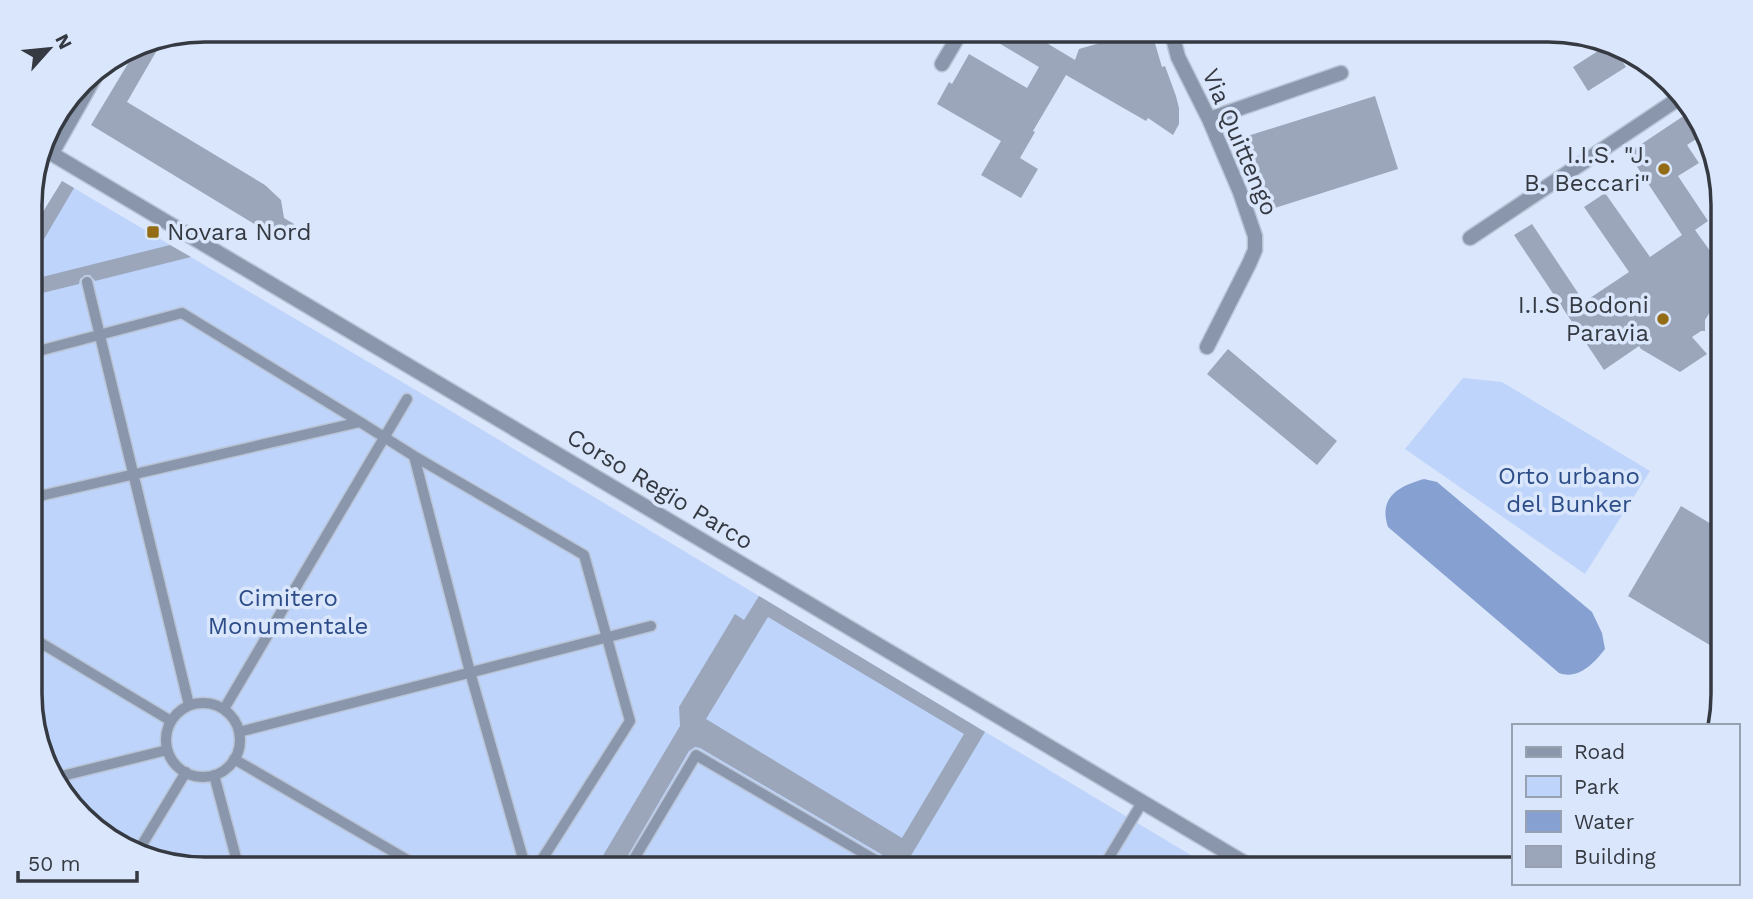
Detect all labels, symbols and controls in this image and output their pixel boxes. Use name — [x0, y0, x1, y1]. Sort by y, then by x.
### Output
north arrow — [14, 14, 84, 84]
text: N — [50, 30, 77, 53]
street label: Via Quittengo — [1196, 64, 1284, 220]
place label: I.I.S. "J. B. Beccari" — [1524, 141, 1650, 197]
marker: I.I.S. "J. B. Beccari" — [1656, 161, 1672, 177]
place label: Novara Nord — [167, 218, 312, 246]
marker: Novara Nord — [145, 224, 161, 240]
place label: I.I.S Bodoni Paravia — [1518, 291, 1649, 347]
marker: I.I.S Bodoni Paravia — [1655, 311, 1671, 327]
street label: Corso Regio Parco — [562, 422, 758, 556]
park label: Orto urbano del Bunker — [1498, 462, 1640, 518]
park label: Cimitero Monumentale — [208, 584, 368, 640]
legend — [1512, 724, 1739, 885]
text: Road — [1574, 739, 1625, 764]
text: Park — [1574, 774, 1619, 799]
text: Water — [1574, 809, 1635, 834]
scale bar — [18, 839, 136, 883]
text: Building — [1574, 844, 1656, 869]
text: 50 m — [28, 851, 80, 876]

